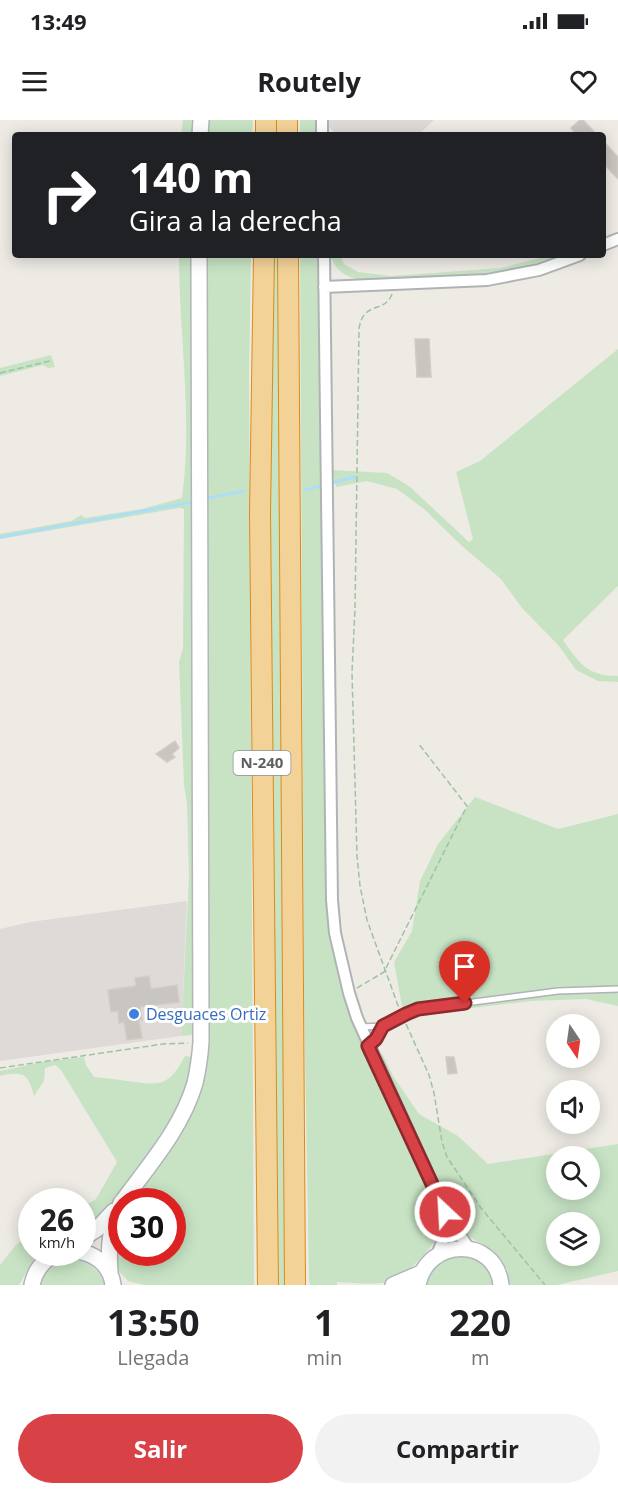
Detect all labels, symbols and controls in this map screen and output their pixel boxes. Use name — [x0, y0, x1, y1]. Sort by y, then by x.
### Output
text: 13:49 — [30, 6, 87, 36]
text: Routely — [257, 63, 361, 100]
icon: menu — [18, 65, 51, 98]
icon: heart — [567, 65, 600, 98]
text: 140 m — [129, 148, 253, 205]
icon: right — [30, 156, 108, 234]
text: Gira a la derecha — [129, 202, 342, 239]
road number: N-240 — [234, 751, 290, 775]
pin — [439, 941, 490, 1003]
icon: arrive — [448, 950, 481, 983]
place label: Desguaces Ortiz — [146, 1003, 266, 1025]
marker: Desguaces Ortiz — [127, 1007, 141, 1021]
north arrow — [546, 1014, 600, 1068]
map controls — [546, 1014, 600, 1266]
button: sound — [546, 1080, 600, 1134]
button: search — [546, 1146, 600, 1200]
position arrow — [413, 1180, 477, 1244]
speed limit sign: 30 — [108, 1188, 186, 1266]
text: 26 — [40, 1199, 74, 1240]
button: layers — [546, 1212, 600, 1266]
text: km/h — [39, 1232, 75, 1252]
text: 13:50 — [107, 1298, 200, 1347]
text: 1 — [314, 1298, 335, 1347]
text: 220 — [449, 1298, 511, 1347]
text: Llegada — [117, 1344, 189, 1371]
text: min — [306, 1344, 342, 1371]
text: m — [471, 1344, 489, 1371]
button: Salir — [18, 1414, 303, 1483]
button: Compartir — [315, 1414, 600, 1483]

